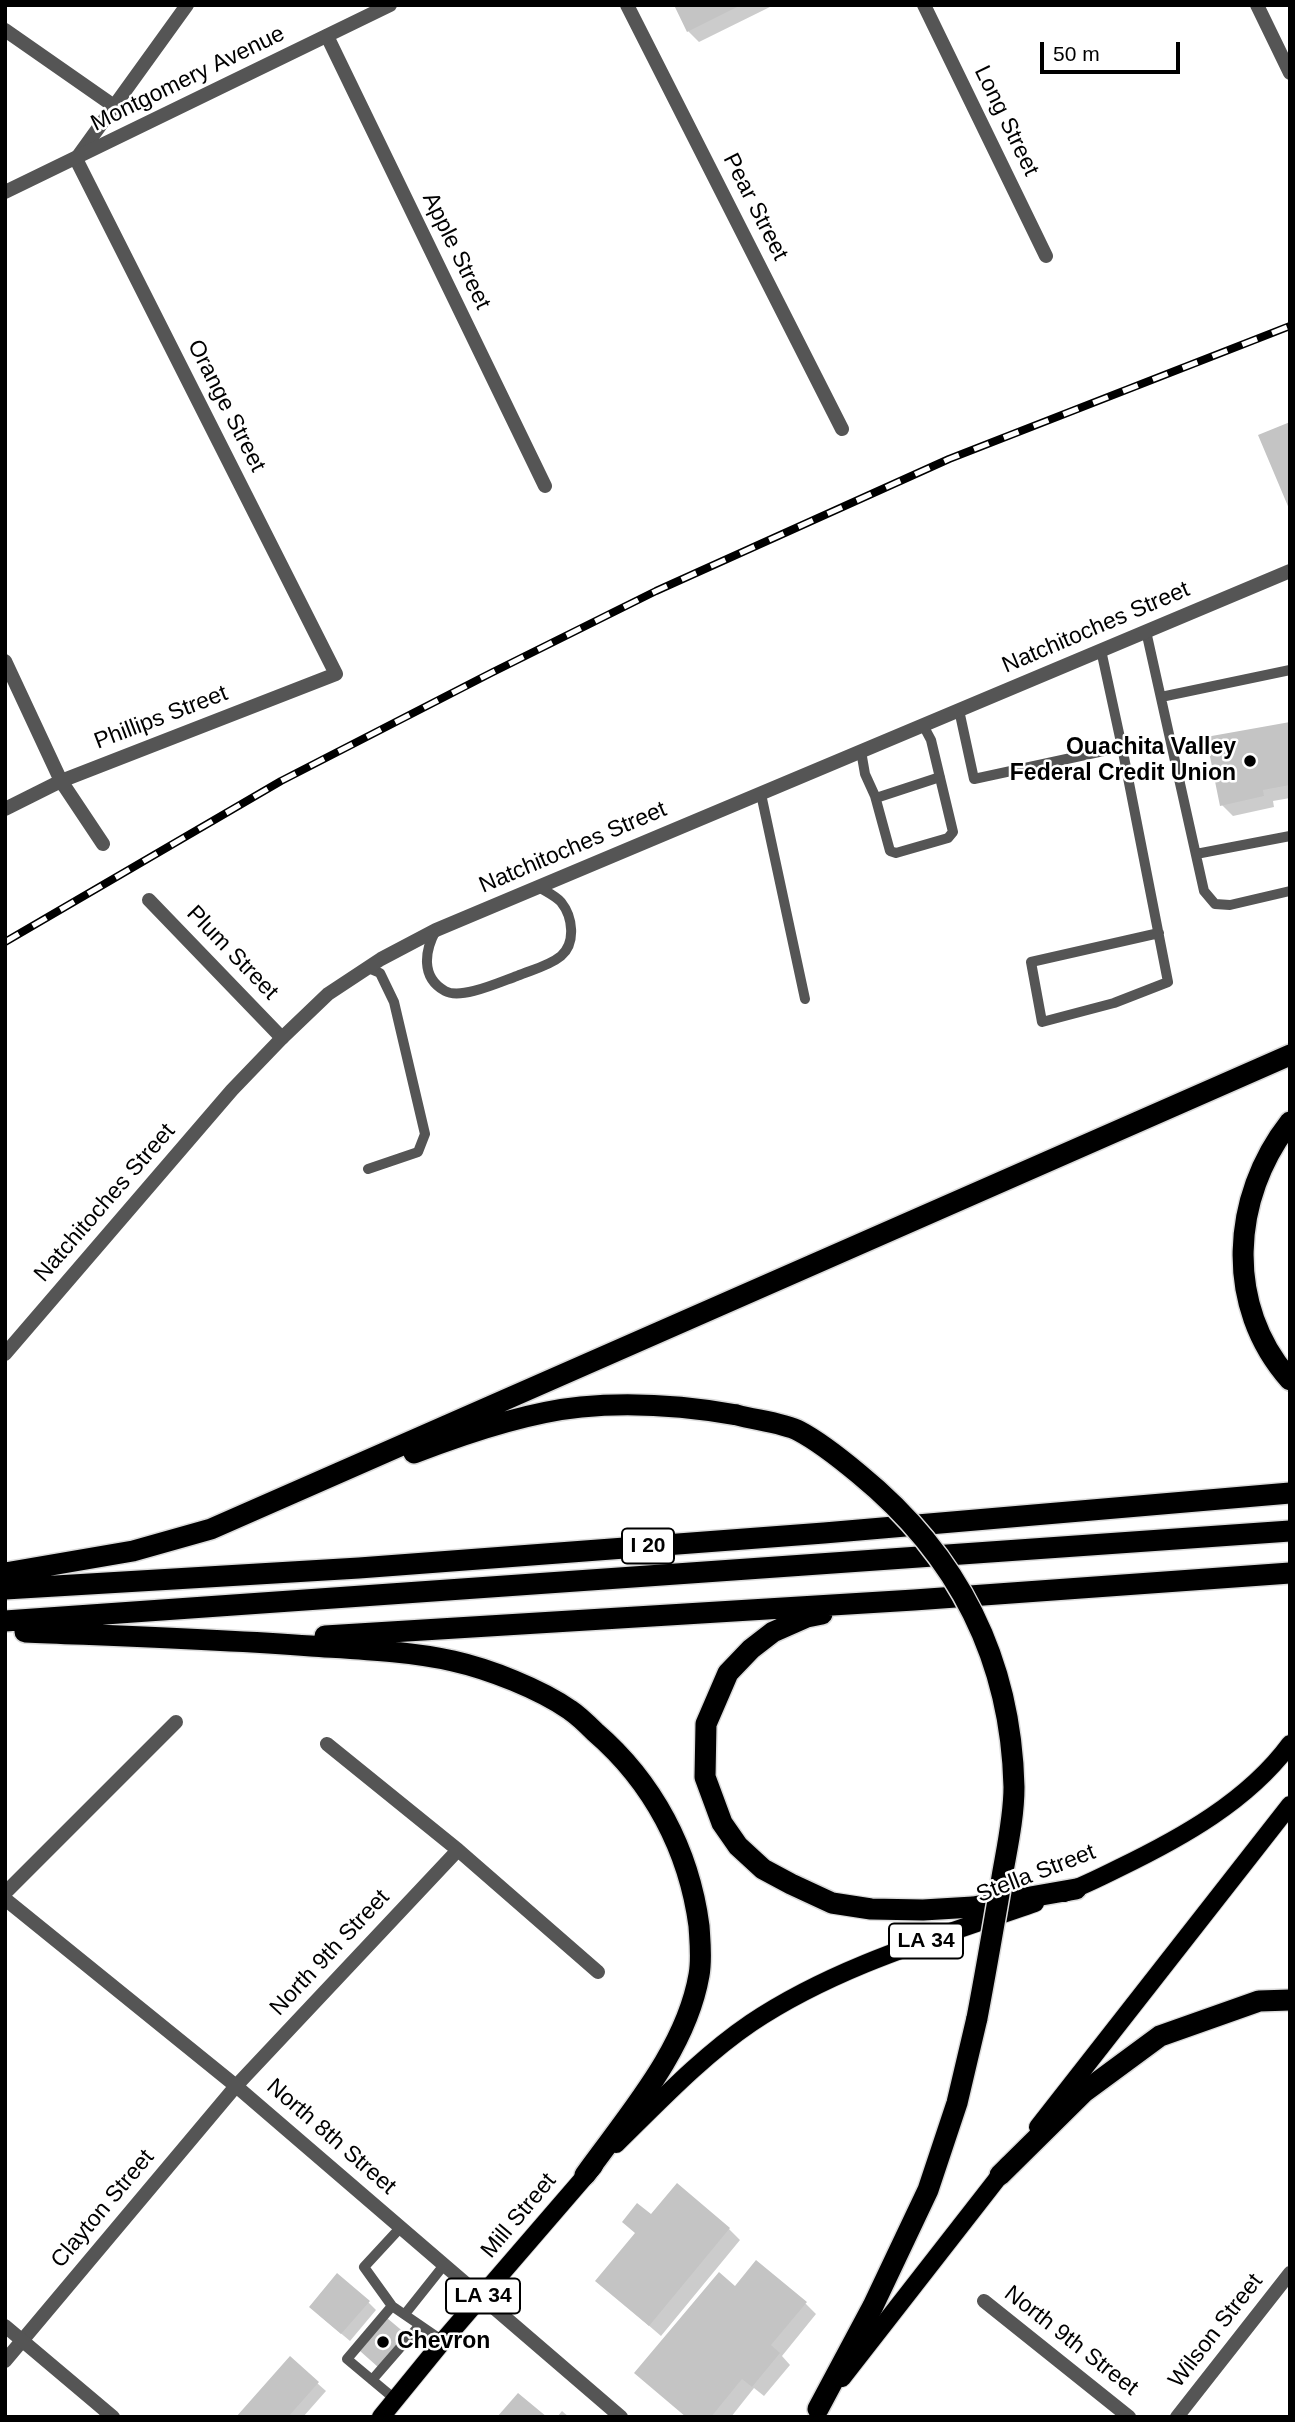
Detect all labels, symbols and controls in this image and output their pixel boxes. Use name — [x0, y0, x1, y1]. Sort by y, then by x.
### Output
street label: Montgomery Avenue — [87, 20, 289, 138]
scale bar — [1043, 28, 1183, 72]
text: 50 m — [1053, 42, 1100, 65]
street label: Long Street — [968, 62, 1044, 180]
street label: Pear Street — [716, 149, 794, 265]
street label: Apple Street — [416, 188, 496, 314]
street label: Orange Street — [181, 335, 271, 477]
street label: Natchitoches Street — [998, 576, 1194, 680]
street label: Phillips Street — [90, 680, 232, 756]
place label: Ouachita Valley Federal Credit Union — [1010, 734, 1236, 788]
marker: Ouachita Valley Federal Credit Union — [1242, 753, 1258, 769]
street label: Natchitoches Street — [475, 796, 671, 900]
street label: Plum Street — [180, 900, 284, 1006]
street label: Natchitoches Street — [29, 1118, 181, 1288]
road number: I 20 — [622, 1528, 674, 1564]
street label: Stella Street — [973, 1839, 1099, 1909]
street label: North 9th Street — [265, 1884, 395, 2022]
road number: LA 34 — [889, 1924, 963, 1958]
street label: North 8th Street — [261, 2073, 401, 2201]
street label: Clayton Street — [46, 2144, 160, 2274]
street label: Mill Street — [476, 2168, 562, 2264]
street label: Wilson Street — [1163, 2269, 1269, 2393]
road number: LA 34 — [446, 2278, 520, 2314]
street label: North 9th Street — [999, 2280, 1143, 2402]
place label: Chevron — [397, 2328, 490, 2356]
marker: Chevron — [375, 2334, 391, 2350]

